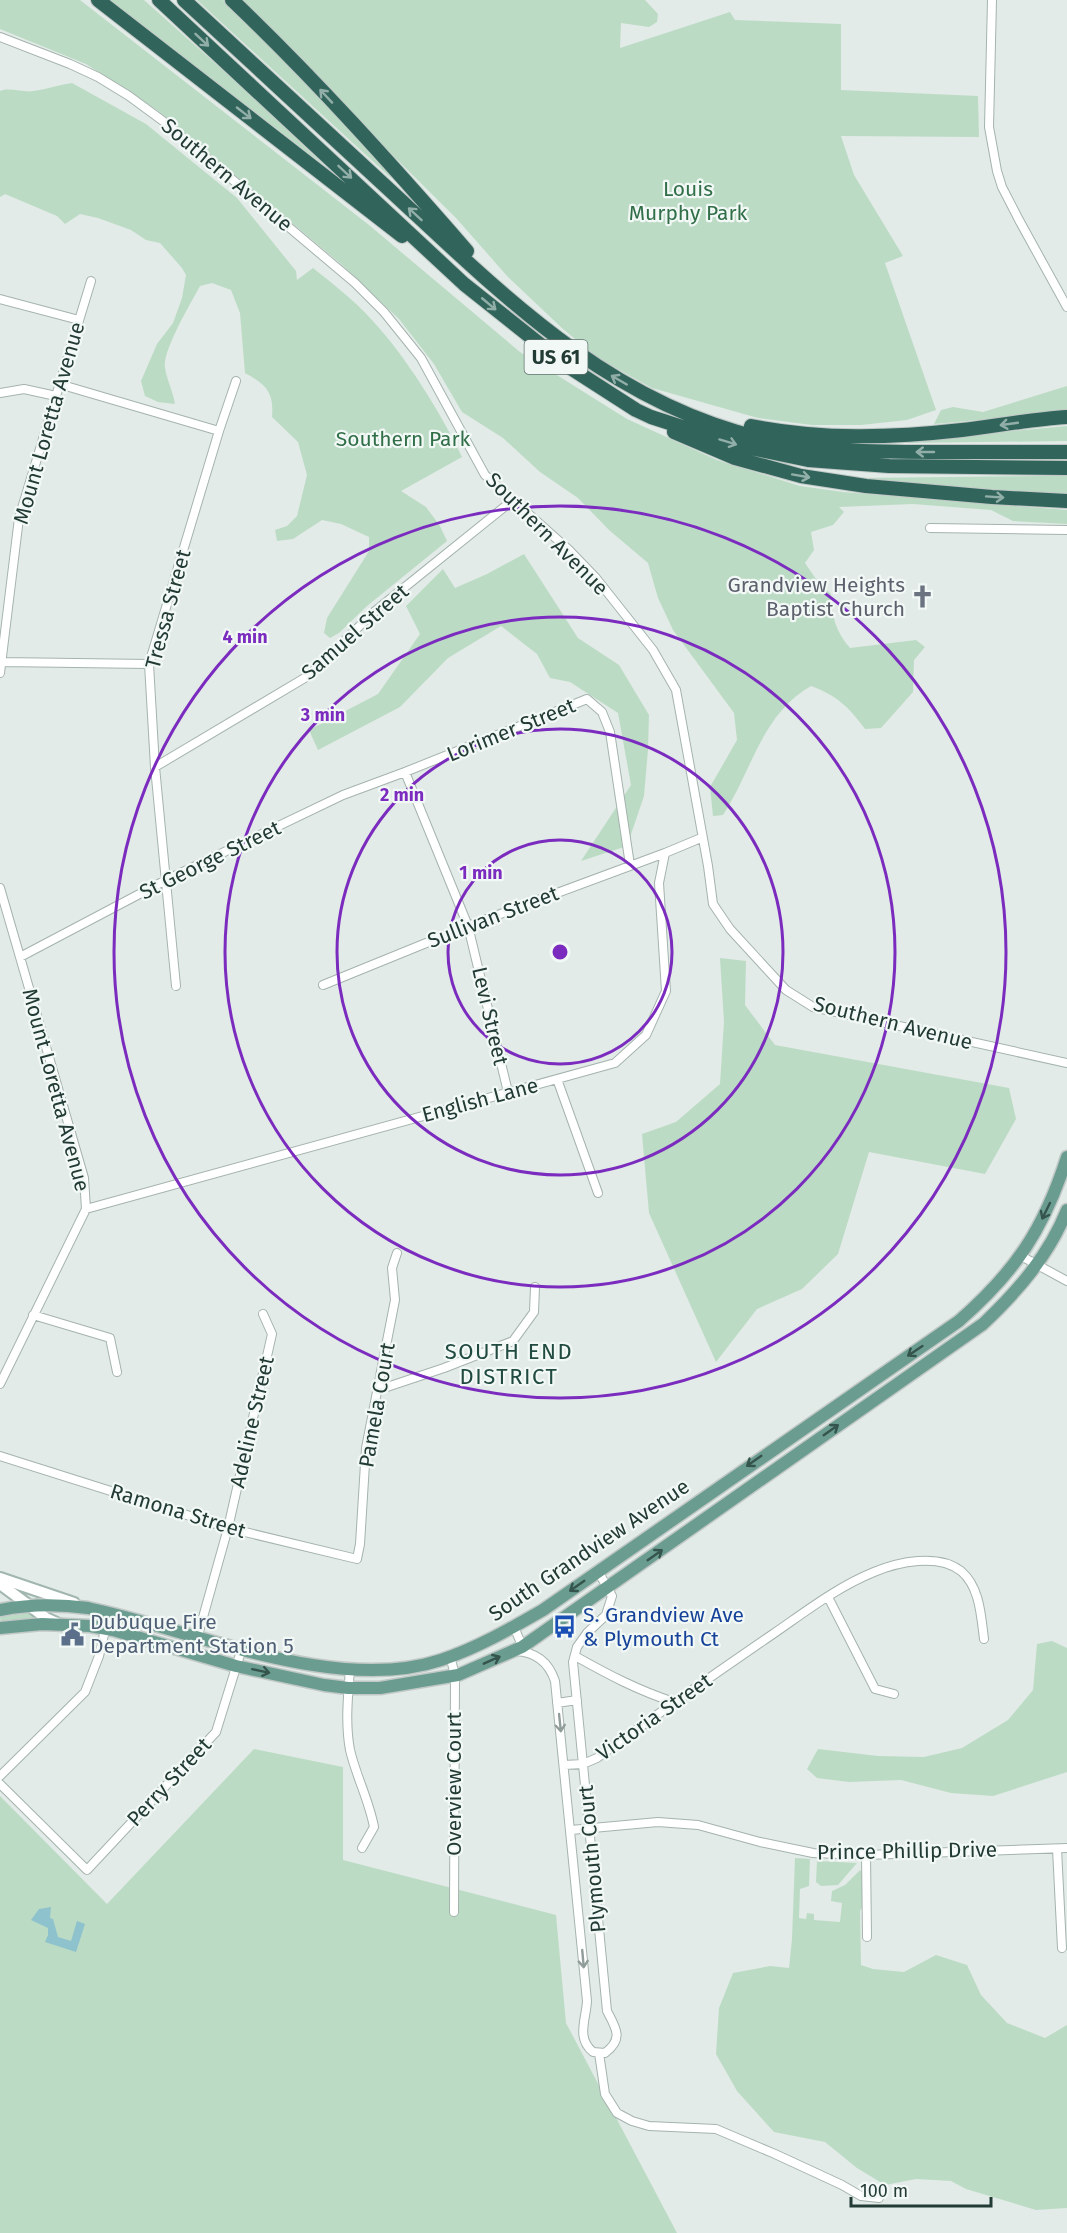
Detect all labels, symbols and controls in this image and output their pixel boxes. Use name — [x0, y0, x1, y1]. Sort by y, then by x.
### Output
one-way arrow — [195, 32, 210, 47]
one-way arrow — [319, 88, 333, 103]
one-way arrow — [236, 107, 252, 120]
street label: Southern Avenue — [156, 113, 298, 237]
one-way arrow — [338, 165, 353, 179]
park label: Louis Murphy Park — [629, 176, 748, 226]
one-way arrow — [408, 207, 423, 221]
one-way arrow — [481, 298, 497, 311]
street label: Mount Loretta Avenue — [8, 319, 90, 527]
road number: US 61 — [524, 340, 588, 374]
one-way arrow — [610, 374, 628, 385]
one-way arrow — [1000, 418, 1019, 429]
park label: Southern Park — [336, 426, 471, 452]
one-way arrow — [718, 437, 737, 448]
one-way arrow — [915, 446, 935, 458]
street label: Southern Avenue — [480, 467, 614, 601]
one-way arrow — [791, 471, 810, 482]
one-way arrow — [984, 492, 1004, 503]
street label: Tressa Street — [140, 546, 196, 671]
place label: Grandview Heights Baptist Church — [728, 572, 905, 622]
street label: Samuel Street — [296, 578, 414, 686]
church icon: Grandview Heights Baptist Church — [910, 584, 936, 610]
text: 4 min — [222, 626, 268, 648]
street label: Lorimer Street — [443, 692, 579, 768]
text: 3 min — [300, 704, 345, 726]
text: 2 min — [380, 784, 424, 806]
street label: St George Street — [135, 814, 285, 905]
text: 1 min — [459, 862, 503, 884]
street label: Sullivan Street — [424, 880, 563, 954]
centre of rings — [550, 942, 570, 962]
street label: Levi Street — [466, 964, 514, 1068]
street label: Mount Loretta Avenue — [16, 986, 96, 1194]
street label: Southern Avenue — [811, 991, 975, 1055]
street label: English Lane — [419, 1072, 541, 1128]
one-way arrow — [1040, 1202, 1052, 1220]
district label: SOUTH END DISTRICT — [445, 1338, 573, 1390]
street label: Pamela Court — [353, 1340, 401, 1470]
one-way arrow — [907, 1345, 923, 1357]
street label: Adeline Street — [224, 1353, 280, 1490]
one-way arrow — [823, 1424, 839, 1436]
one-way arrow — [746, 1455, 763, 1467]
street label: South Grandview Avenue — [484, 1473, 694, 1627]
street label: Ramona Street — [107, 1478, 249, 1544]
one-way arrow — [646, 1549, 662, 1561]
one-way arrow — [570, 1580, 586, 1592]
place label: S. Grandview Ave & Plymouth Ct — [583, 1602, 744, 1652]
place label: Dubuque Fire Department Station 5 — [90, 1609, 294, 1659]
bus stop icon: S. Grandview Ave & Plymouth Ct — [552, 1614, 578, 1640]
public building icon: Dubuque Fire Department Station 5 — [59, 1621, 85, 1647]
one-way arrow — [482, 1654, 500, 1665]
one-way arrow — [250, 1666, 270, 1677]
street label: Victoria Street — [591, 1667, 717, 1766]
street label: Overview Court — [441, 1712, 467, 1856]
one-way arrow — [554, 1713, 565, 1733]
street label: Perry Street — [121, 1732, 217, 1832]
street label: Plymouth Court — [573, 1784, 611, 1934]
street label: Prince Phillip Drive — [817, 1836, 997, 1866]
one-way arrow — [578, 1949, 589, 1968]
scale bar — [851, 2170, 990, 2208]
text: 100 m — [860, 2180, 908, 2202]

